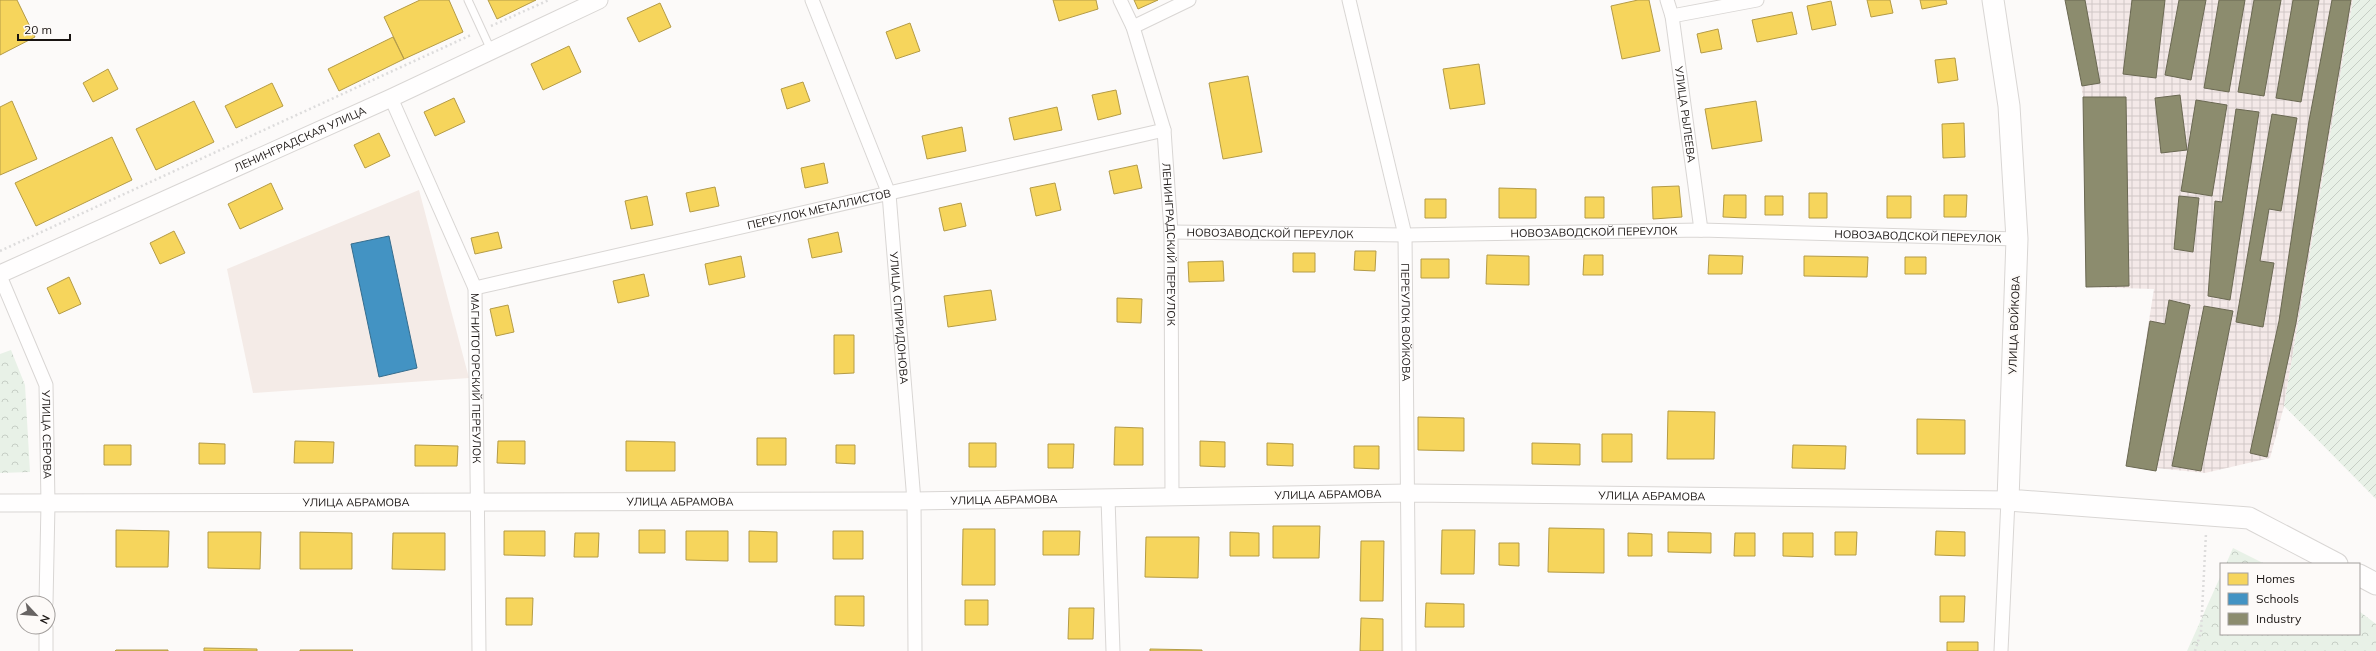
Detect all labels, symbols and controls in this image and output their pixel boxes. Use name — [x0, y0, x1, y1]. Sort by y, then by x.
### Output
scale bar — [18, 16, 70, 42]
text: 20 m — [24, 22, 52, 37]
street label: УЛИЦА РЫЛЕЕВА — [1672, 64, 1699, 163]
street label: ЛЕНИНГРАДСКАЯ УЛИЦА — [232, 103, 368, 175]
street label: ЛЕНИНГРАДСКИЙ ПЕРЕУЛОК — [1159, 162, 1178, 327]
street label: ПЕРЕУЛОК МЕТАЛЛИСТОВ — [746, 186, 892, 232]
street label: НОВОЗАВОДСКОЙ ПЕРЕУЛОК — [1510, 223, 1678, 240]
street label: НОВОЗАВОДСКОЙ ПЕРЕУЛОК — [1186, 225, 1354, 241]
street label: НОВОЗАВОДСКОЙ ПЕРЕУЛОК — [1834, 227, 2002, 246]
street label: УЛИЦА СПИРИДОНОВА — [887, 250, 911, 385]
street label: ПЕРЕУЛОК ВОЙКОВА — [1398, 263, 1413, 382]
street label: УЛИЦА ВОЙКОВА — [2005, 275, 2023, 376]
street label: МАГНИТОГОРСКИЙ ПЕРЕУЛОК — [468, 293, 484, 464]
street label: УЛИЦА СЕРОВА — [39, 389, 55, 479]
street label: УЛИЦА АБРАМОВА — [1273, 486, 1382, 502]
street label: УЛИЦА АБРАМОВА — [1597, 488, 1706, 503]
street label: УЛИЦА АБРАМОВА — [949, 492, 1058, 507]
street label: УЛИЦА АБРАМОВА — [625, 494, 734, 509]
street label: УЛИЦА АБРАМОВА — [301, 495, 410, 509]
legend — [2220, 563, 2360, 635]
text: Homes — [2256, 571, 2295, 586]
text: Schools — [2256, 591, 2299, 606]
north arrow — [16, 595, 56, 635]
text: Industry — [2256, 611, 2302, 626]
text: N — [37, 613, 53, 626]

